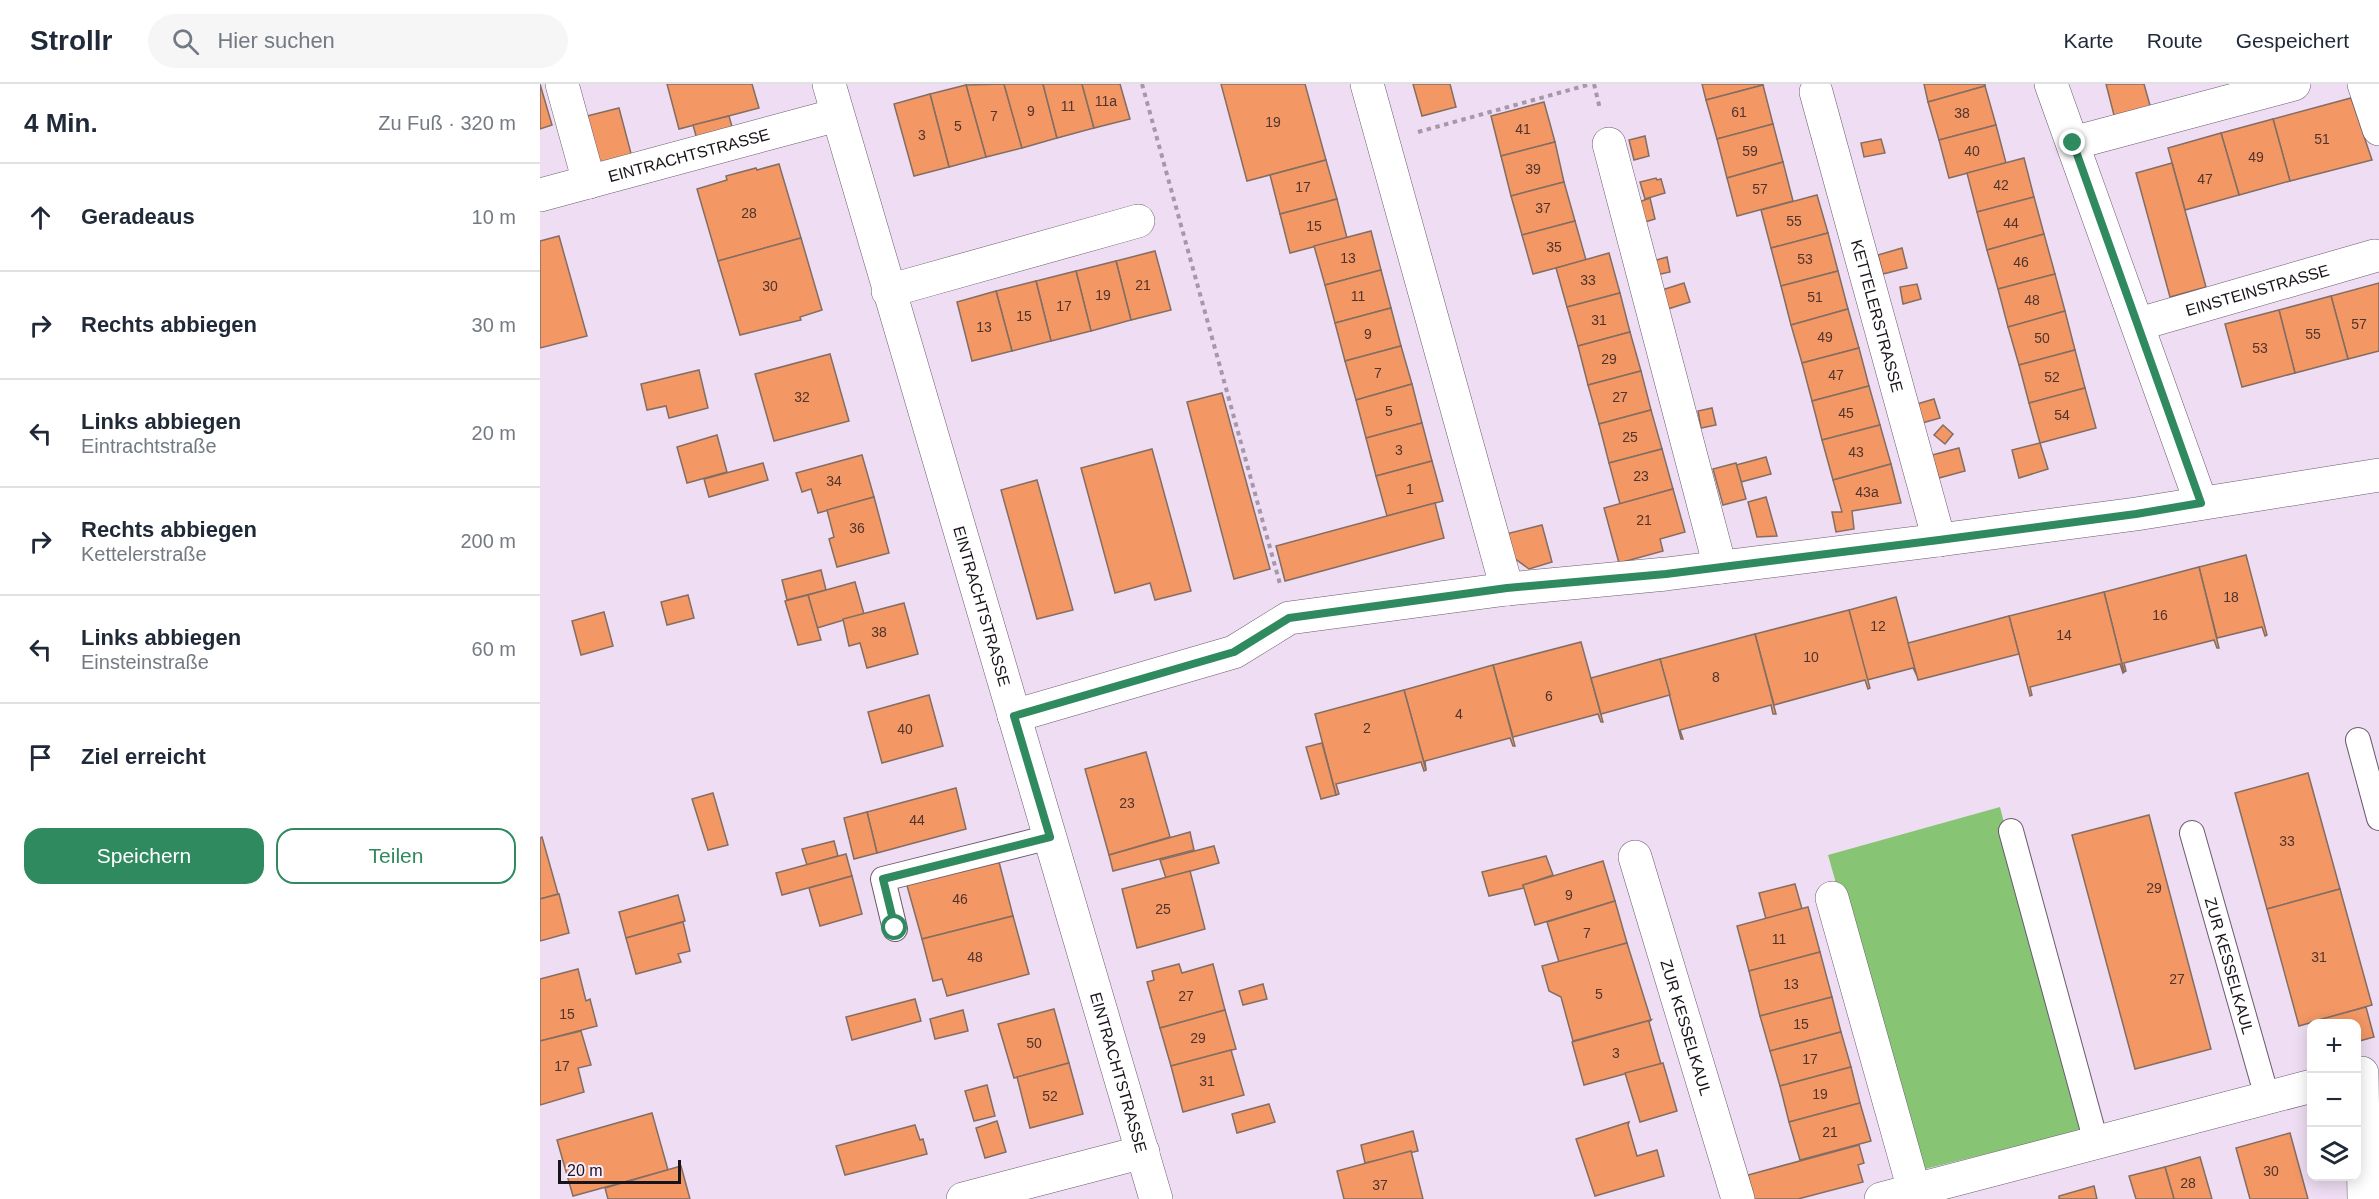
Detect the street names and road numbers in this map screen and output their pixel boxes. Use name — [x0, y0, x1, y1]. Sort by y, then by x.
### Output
street label: EINTRACHTSTRASSE — [606, 125, 771, 185]
street label: KETTELERSTRASSE — [1848, 238, 1906, 394]
street label: EINSTEINSTRASSE — [2183, 261, 2331, 319]
street label: EINTRACHTSTRASSE — [951, 524, 1014, 688]
street label: ZUR KESSELKAUL — [2202, 895, 2257, 1036]
street label: ZUR KESSELKAUL — [1658, 957, 1715, 1098]
street label: EINTRACHTSTRASSE — [1087, 990, 1150, 1155]

